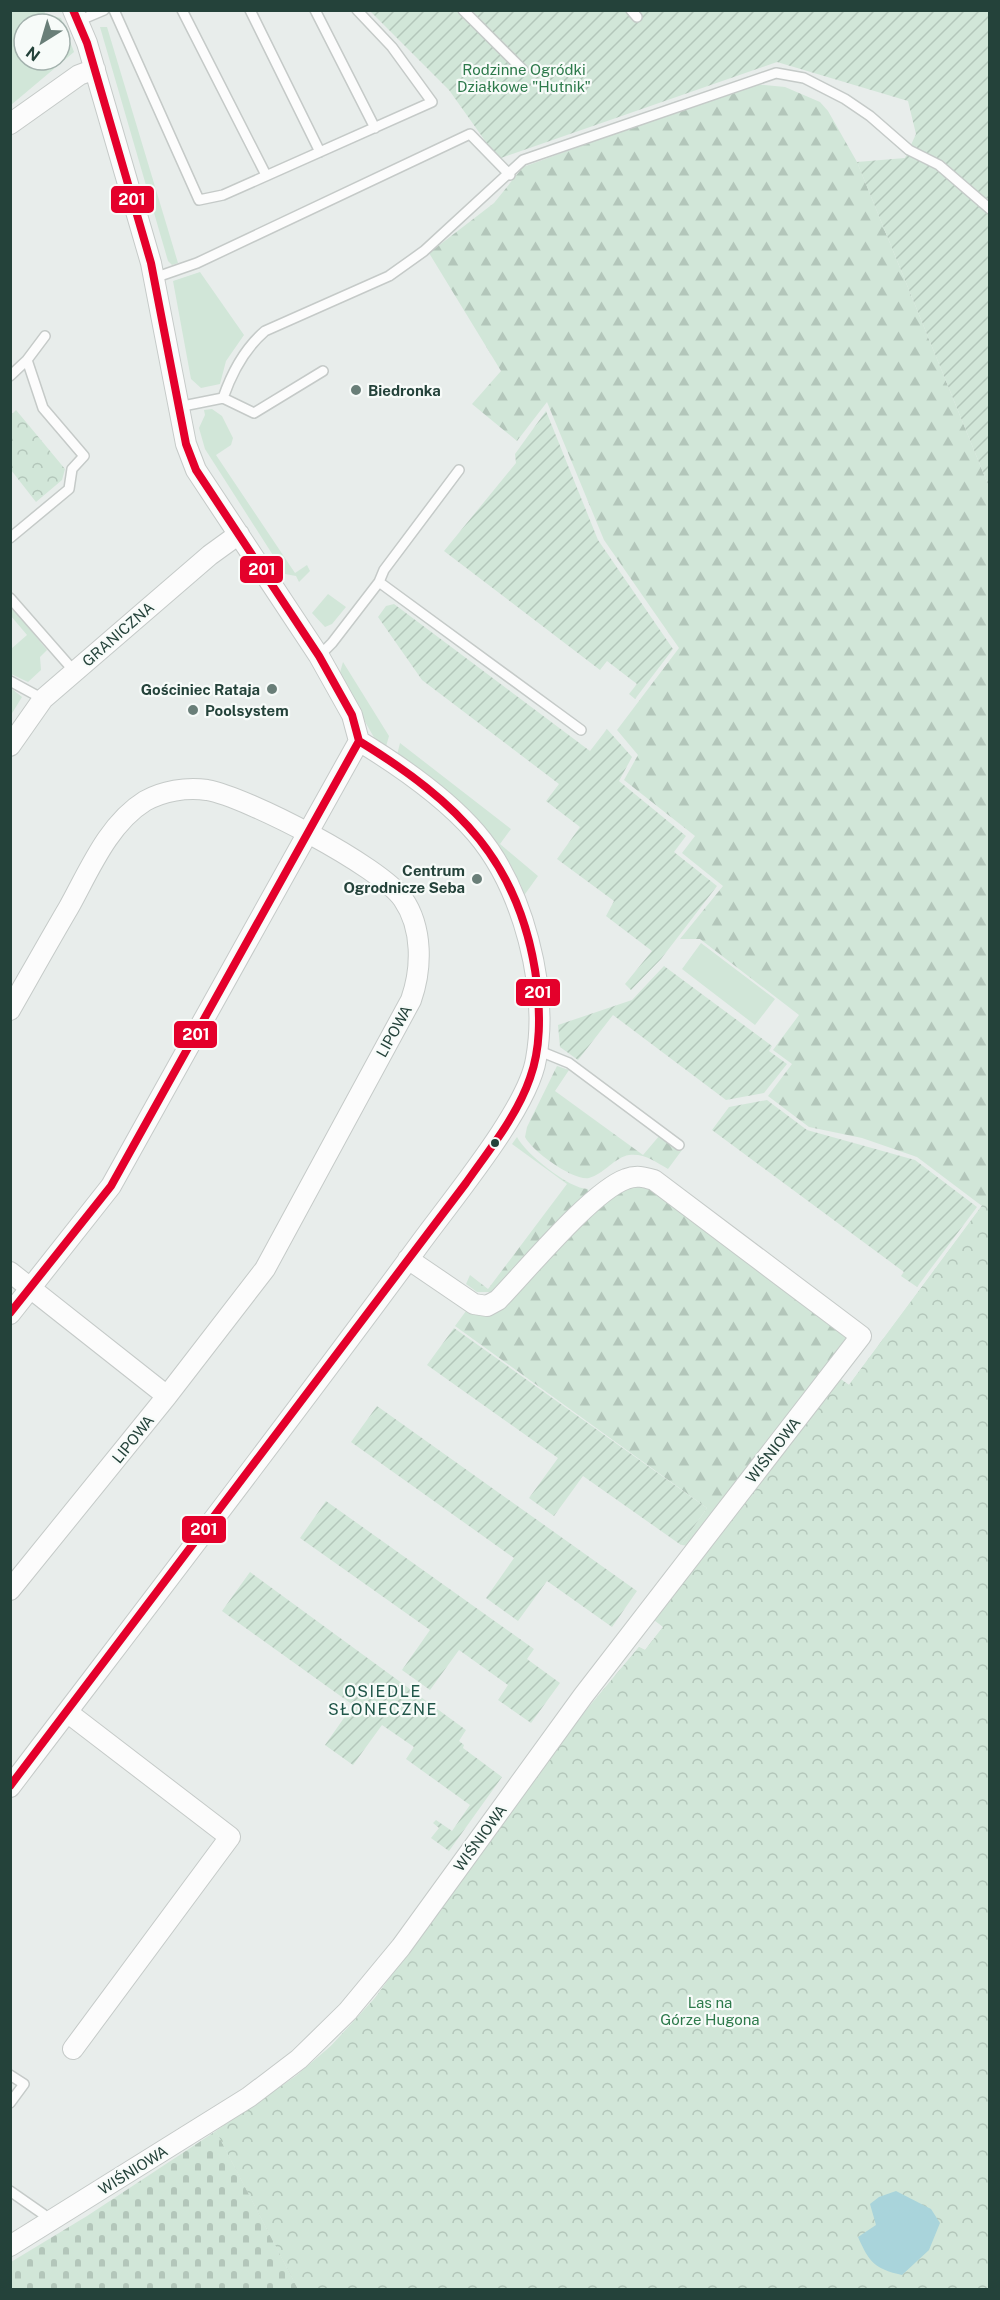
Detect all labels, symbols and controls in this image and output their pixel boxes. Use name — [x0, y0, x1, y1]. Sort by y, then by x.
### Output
north arrow — [12, 12, 72, 72]
text: N — [23, 42, 44, 65]
park label: Rodzinne Ogródki Działkowe "Hutnik" — [457, 61, 591, 95]
line badge: 201 — [110, 185, 155, 214]
text: 201 — [118, 190, 146, 209]
place label: Biedronka — [368, 382, 441, 399]
marker: Biedronka — [349, 383, 363, 397]
line badge: 201 — [239, 555, 284, 584]
text: 201 — [248, 560, 276, 579]
street label: GRANICZNA — [79, 598, 157, 670]
place label: Gościniec Rataja — [141, 681, 260, 698]
marker: Gościniec Rataja — [265, 682, 279, 696]
place label: Poolsystem — [205, 702, 289, 719]
marker: Poolsystem — [186, 703, 200, 717]
place label: Centrum Ogrodnicze Seba — [343, 862, 465, 896]
marker: Centrum Ogrodnicze Seba — [470, 872, 484, 886]
line badge: 201 — [515, 978, 561, 1007]
text: 201 — [524, 983, 552, 1002]
street label: LIPOWA — [373, 1002, 415, 1060]
line badge: 201 — [173, 1020, 218, 1049]
text: 201 — [182, 1025, 210, 1044]
unlabelled marker — [489, 1137, 501, 1149]
street label: LIPOWA — [109, 1411, 158, 1466]
street label: WIŚNIOWA — [741, 1413, 804, 1486]
line badge: 201 — [181, 1515, 227, 1544]
text: 201 — [190, 1520, 218, 1539]
district label: OSIEDLE SŁONECZNE — [328, 1682, 438, 1719]
street label: WIŚNIOWA — [449, 1801, 510, 1875]
park label: Las na Górze Hugona — [660, 1994, 760, 2028]
street label: WIŚNIOWA — [95, 2141, 171, 2198]

